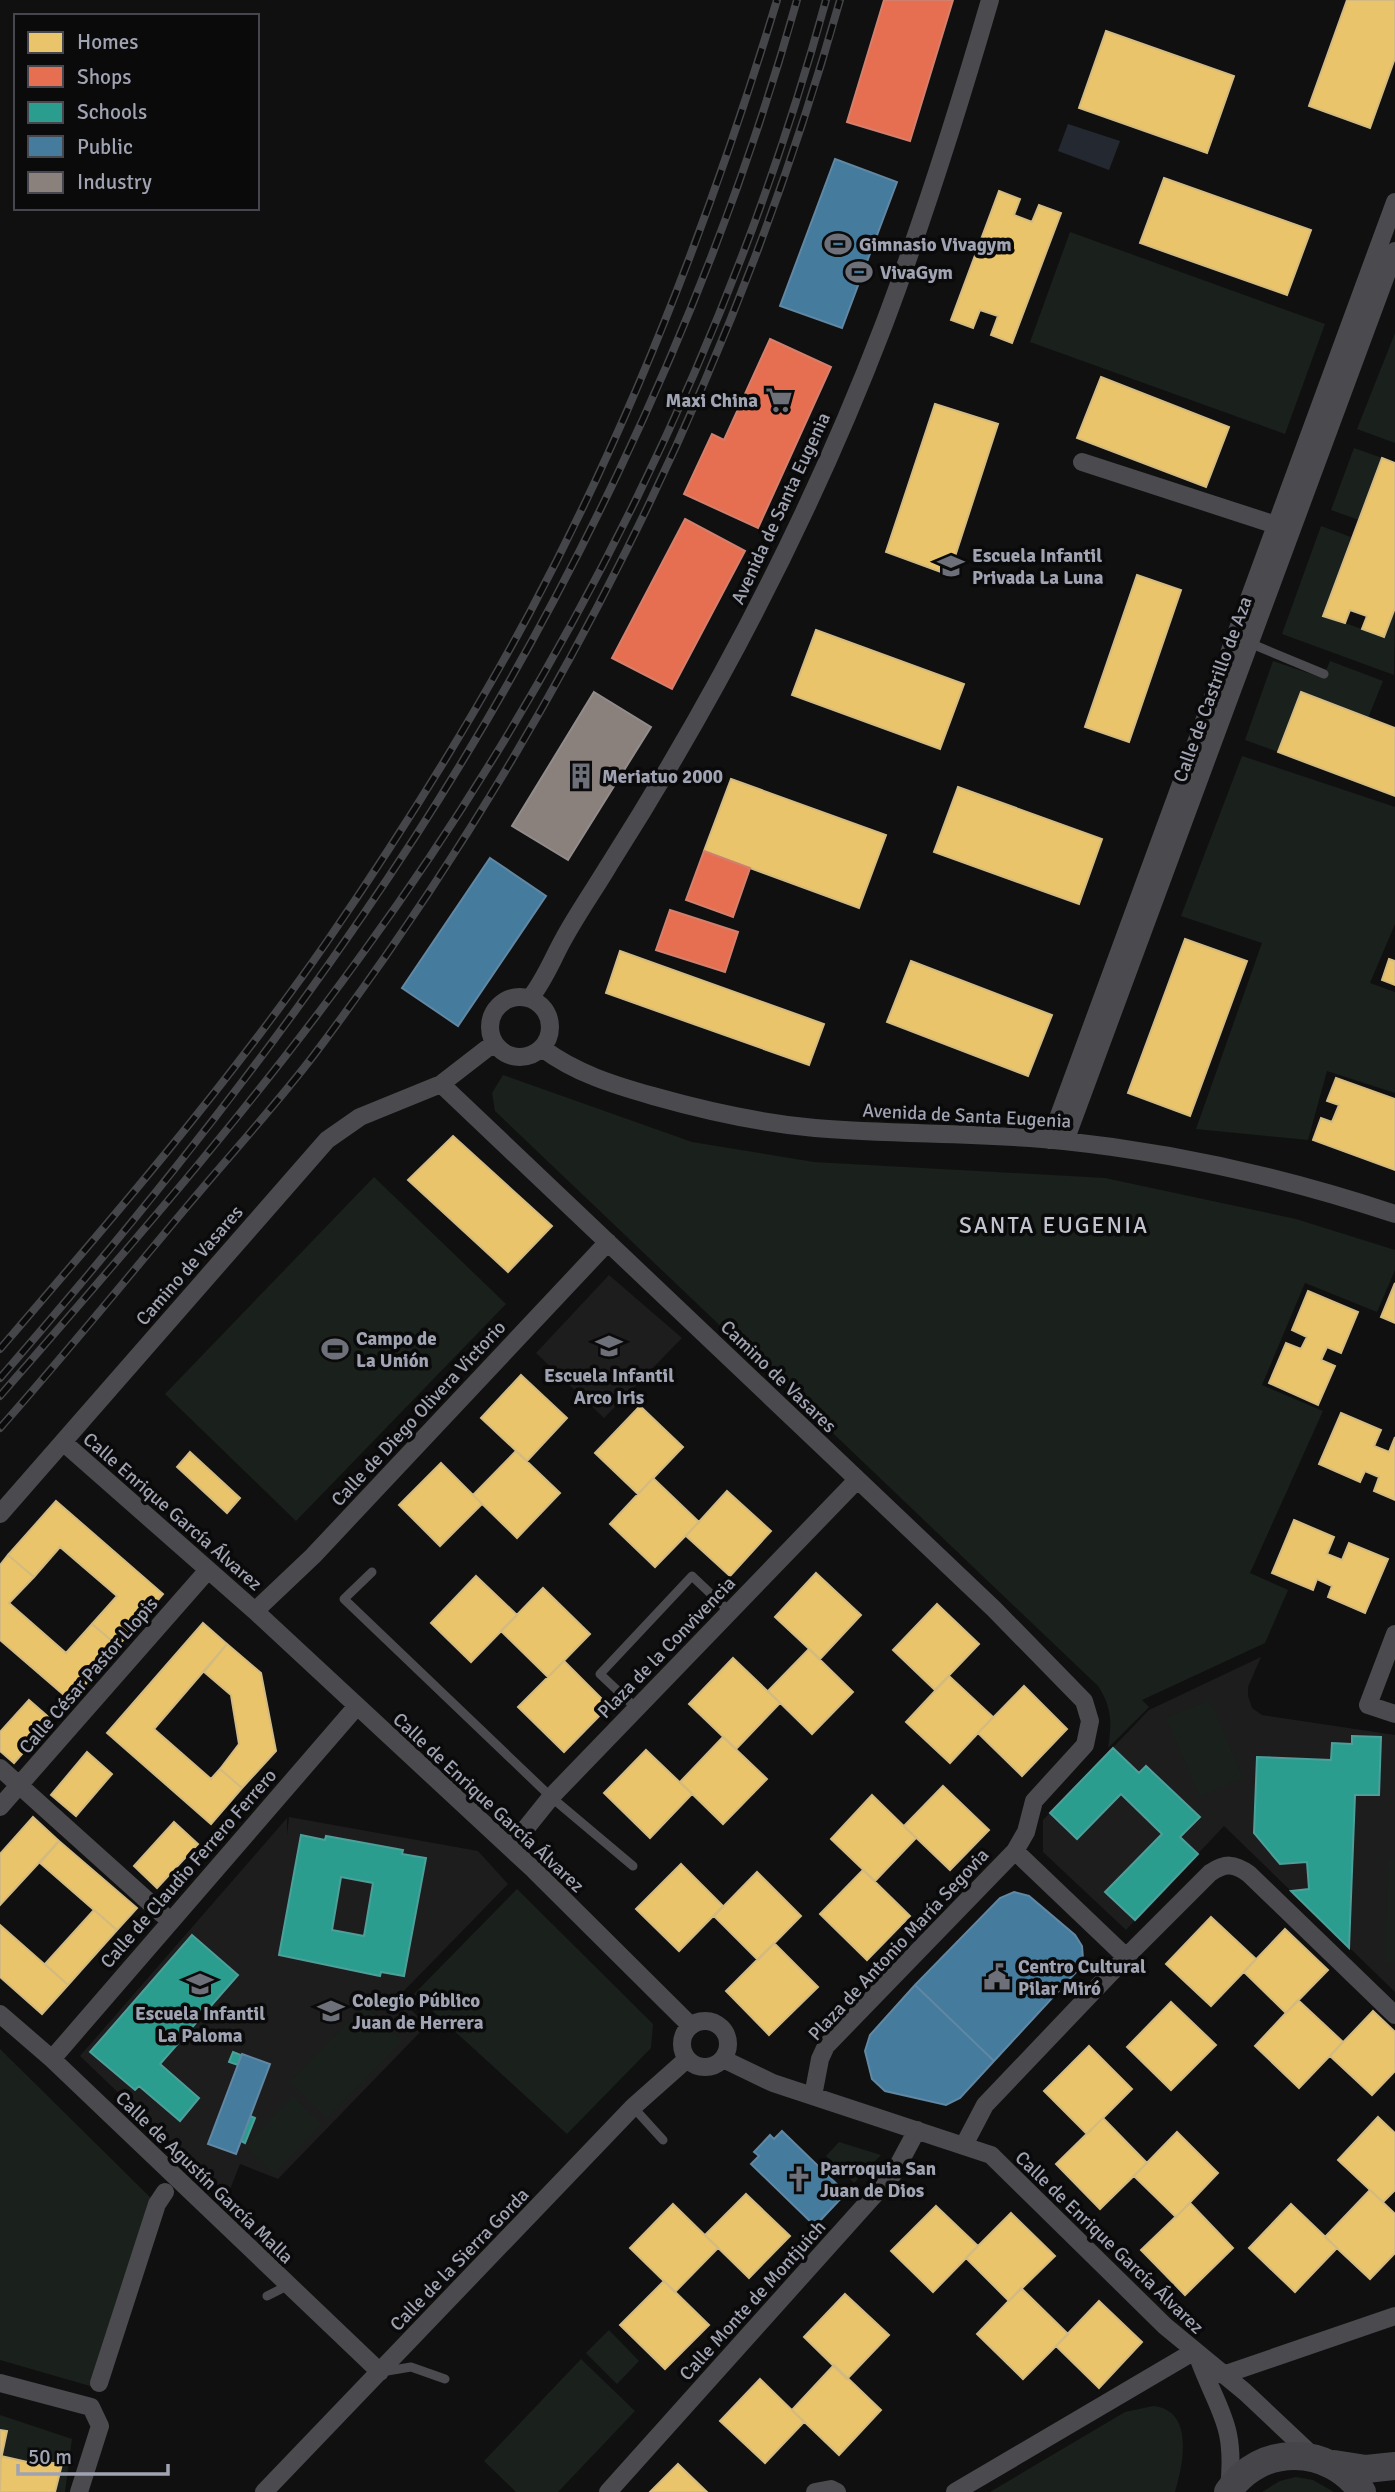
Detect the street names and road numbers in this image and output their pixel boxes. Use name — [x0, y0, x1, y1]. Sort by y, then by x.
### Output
street label: Avenida de Santa Eugenia — [726, 409, 836, 608]
street label: Calle de Castrillo de Aza — [1168, 593, 1258, 785]
street label: Avenida de Santa Eugenia — [862, 1099, 1072, 1133]
street label: Camino de Vasares — [131, 1201, 249, 1331]
street label: Camino de Vasares — [715, 1315, 841, 1438]
street label: Calle de Diego Olivera Victorio — [326, 1316, 511, 1512]
street label: Calle Enrique García Álvarez — [78, 1427, 267, 1596]
street label: Plaza de la Convivencia — [593, 1572, 741, 1724]
street label: Calle César Pastor Llopis — [14, 1592, 163, 1759]
street label: Calle de Enrique García Álvarez — [388, 1708, 589, 1898]
street label: Calle de Claudio Ferrero Ferrero — [95, 1764, 282, 1973]
street label: Plaza de Antonio María Segovia — [803, 1844, 994, 2046]
street label: Calle de Agustín García Malla — [110, 2086, 298, 2269]
street label: Calle de Enrique García Álvarez — [1010, 2146, 1209, 2339]
street label: Calle de la Sierra Gorda — [385, 2183, 534, 2336]
street label: Calle Monte de Montjuich — [674, 2216, 831, 2386]

